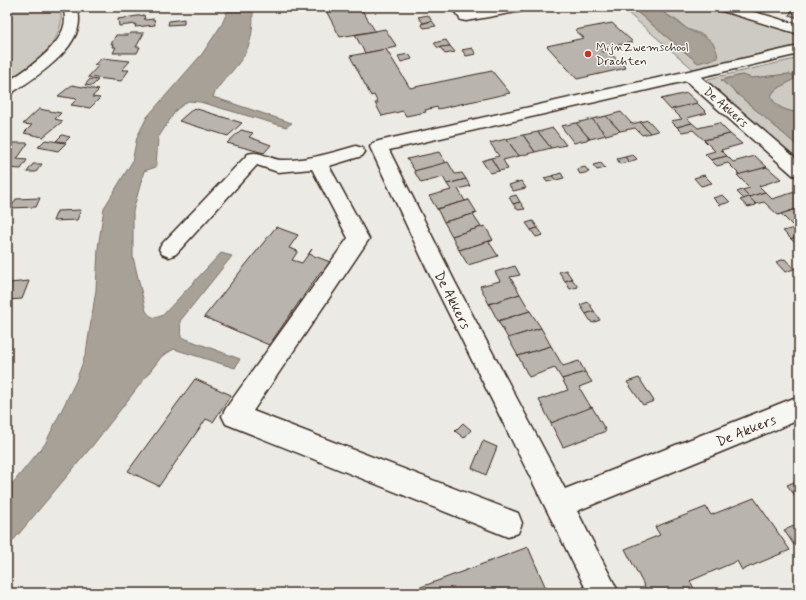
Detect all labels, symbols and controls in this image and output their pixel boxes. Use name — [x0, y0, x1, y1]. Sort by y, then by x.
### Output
place label: MijnZwemschool Drachten — [596, 40, 689, 70]
marker: MijnZwemschool Drachten — [583, 49, 593, 59]
street label: De Akkers — [700, 84, 751, 132]
street label: De Akkers — [430, 268, 474, 332]
street label: De Akkers — [714, 411, 779, 451]

